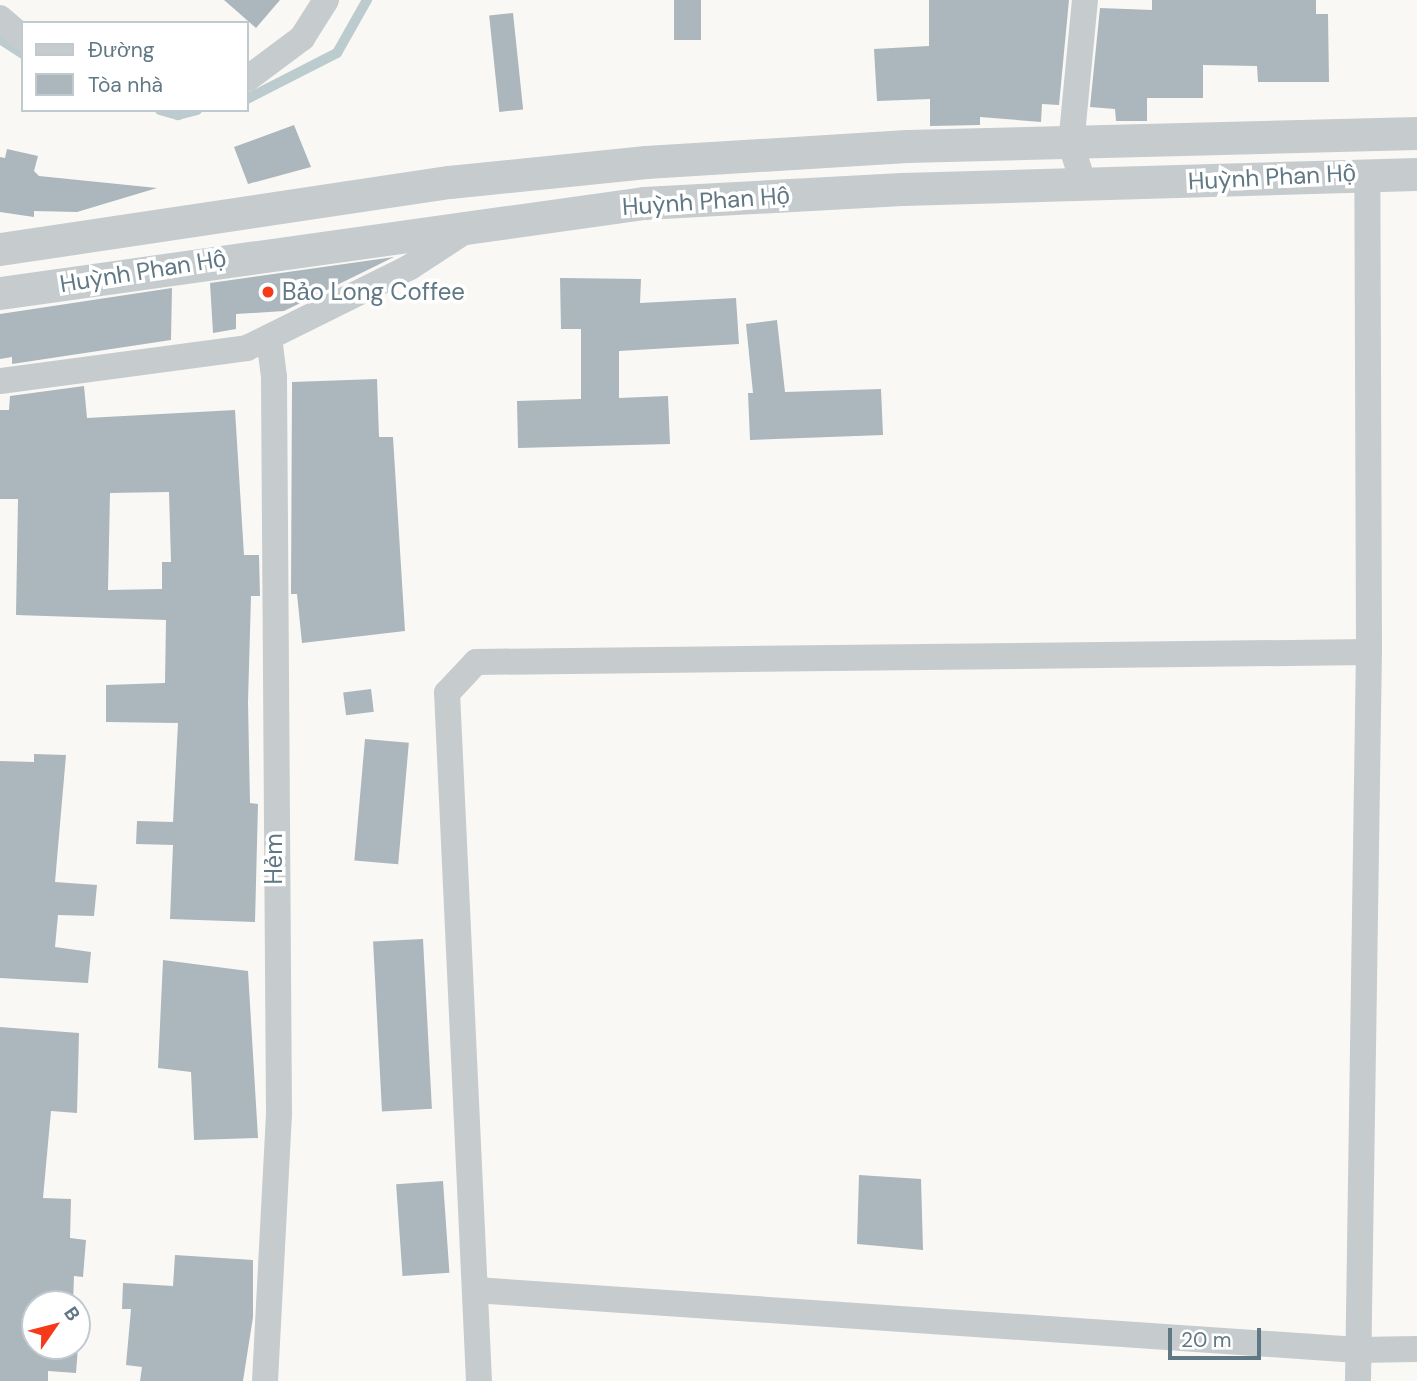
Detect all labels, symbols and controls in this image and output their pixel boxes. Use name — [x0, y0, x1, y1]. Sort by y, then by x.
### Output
legend — [21, 21, 248, 112]
text: Đường — [88, 36, 155, 64]
text: Tòa nhà — [88, 71, 163, 99]
street label: Huỳnh Phan Hộ — [1187, 158, 1357, 196]
street label: Huỳnh Phan Hộ — [621, 181, 791, 221]
street label: Huỳnh Phan Hộ — [58, 244, 228, 298]
place label: Bảo Long Coffee — [282, 278, 465, 306]
marker: Bảo Long Coffee — [260, 284, 276, 300]
street label: Hẻm — [260, 833, 288, 885]
north arrow — [21, 1290, 91, 1360]
text: B — [58, 1302, 86, 1326]
scale bar — [1172, 1314, 1265, 1358]
text: 20 m — [1181, 1326, 1232, 1354]

